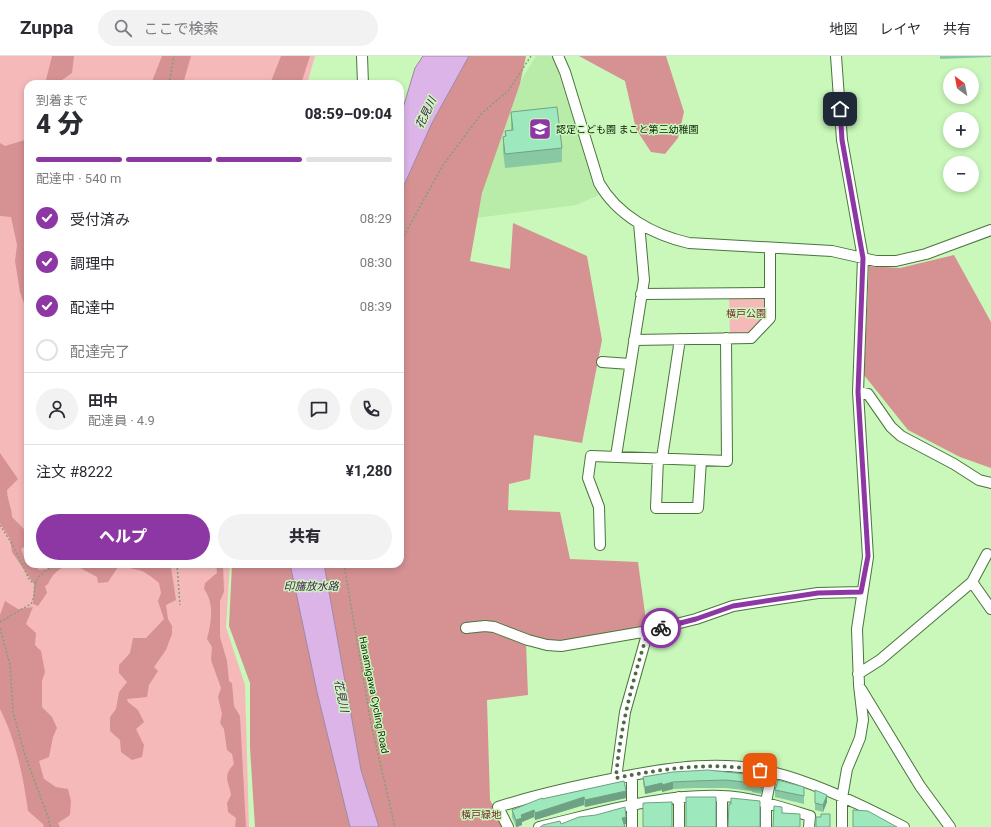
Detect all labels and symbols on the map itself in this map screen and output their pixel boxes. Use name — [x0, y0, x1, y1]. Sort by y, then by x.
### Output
north arrow — [943, 68, 979, 104]
pin — [823, 92, 857, 126]
water label: 花見川 — [413, 94, 440, 131]
school or university icon: 認定こども園 まこと第三幼稚園 — [527, 116, 553, 142]
place label: 認定こども園 まこと第三幼稚園 — [556, 124, 698, 135]
park label: 横戸公園 — [726, 308, 766, 319]
water label: 印旛放水路 — [284, 580, 339, 593]
courier — [641, 608, 681, 648]
street label: Hanamigawa Cycling Road — [357, 636, 391, 754]
water label: 花見川 — [331, 679, 351, 714]
pin — [743, 753, 777, 787]
park label: 横戸緑地 — [461, 809, 502, 820]

